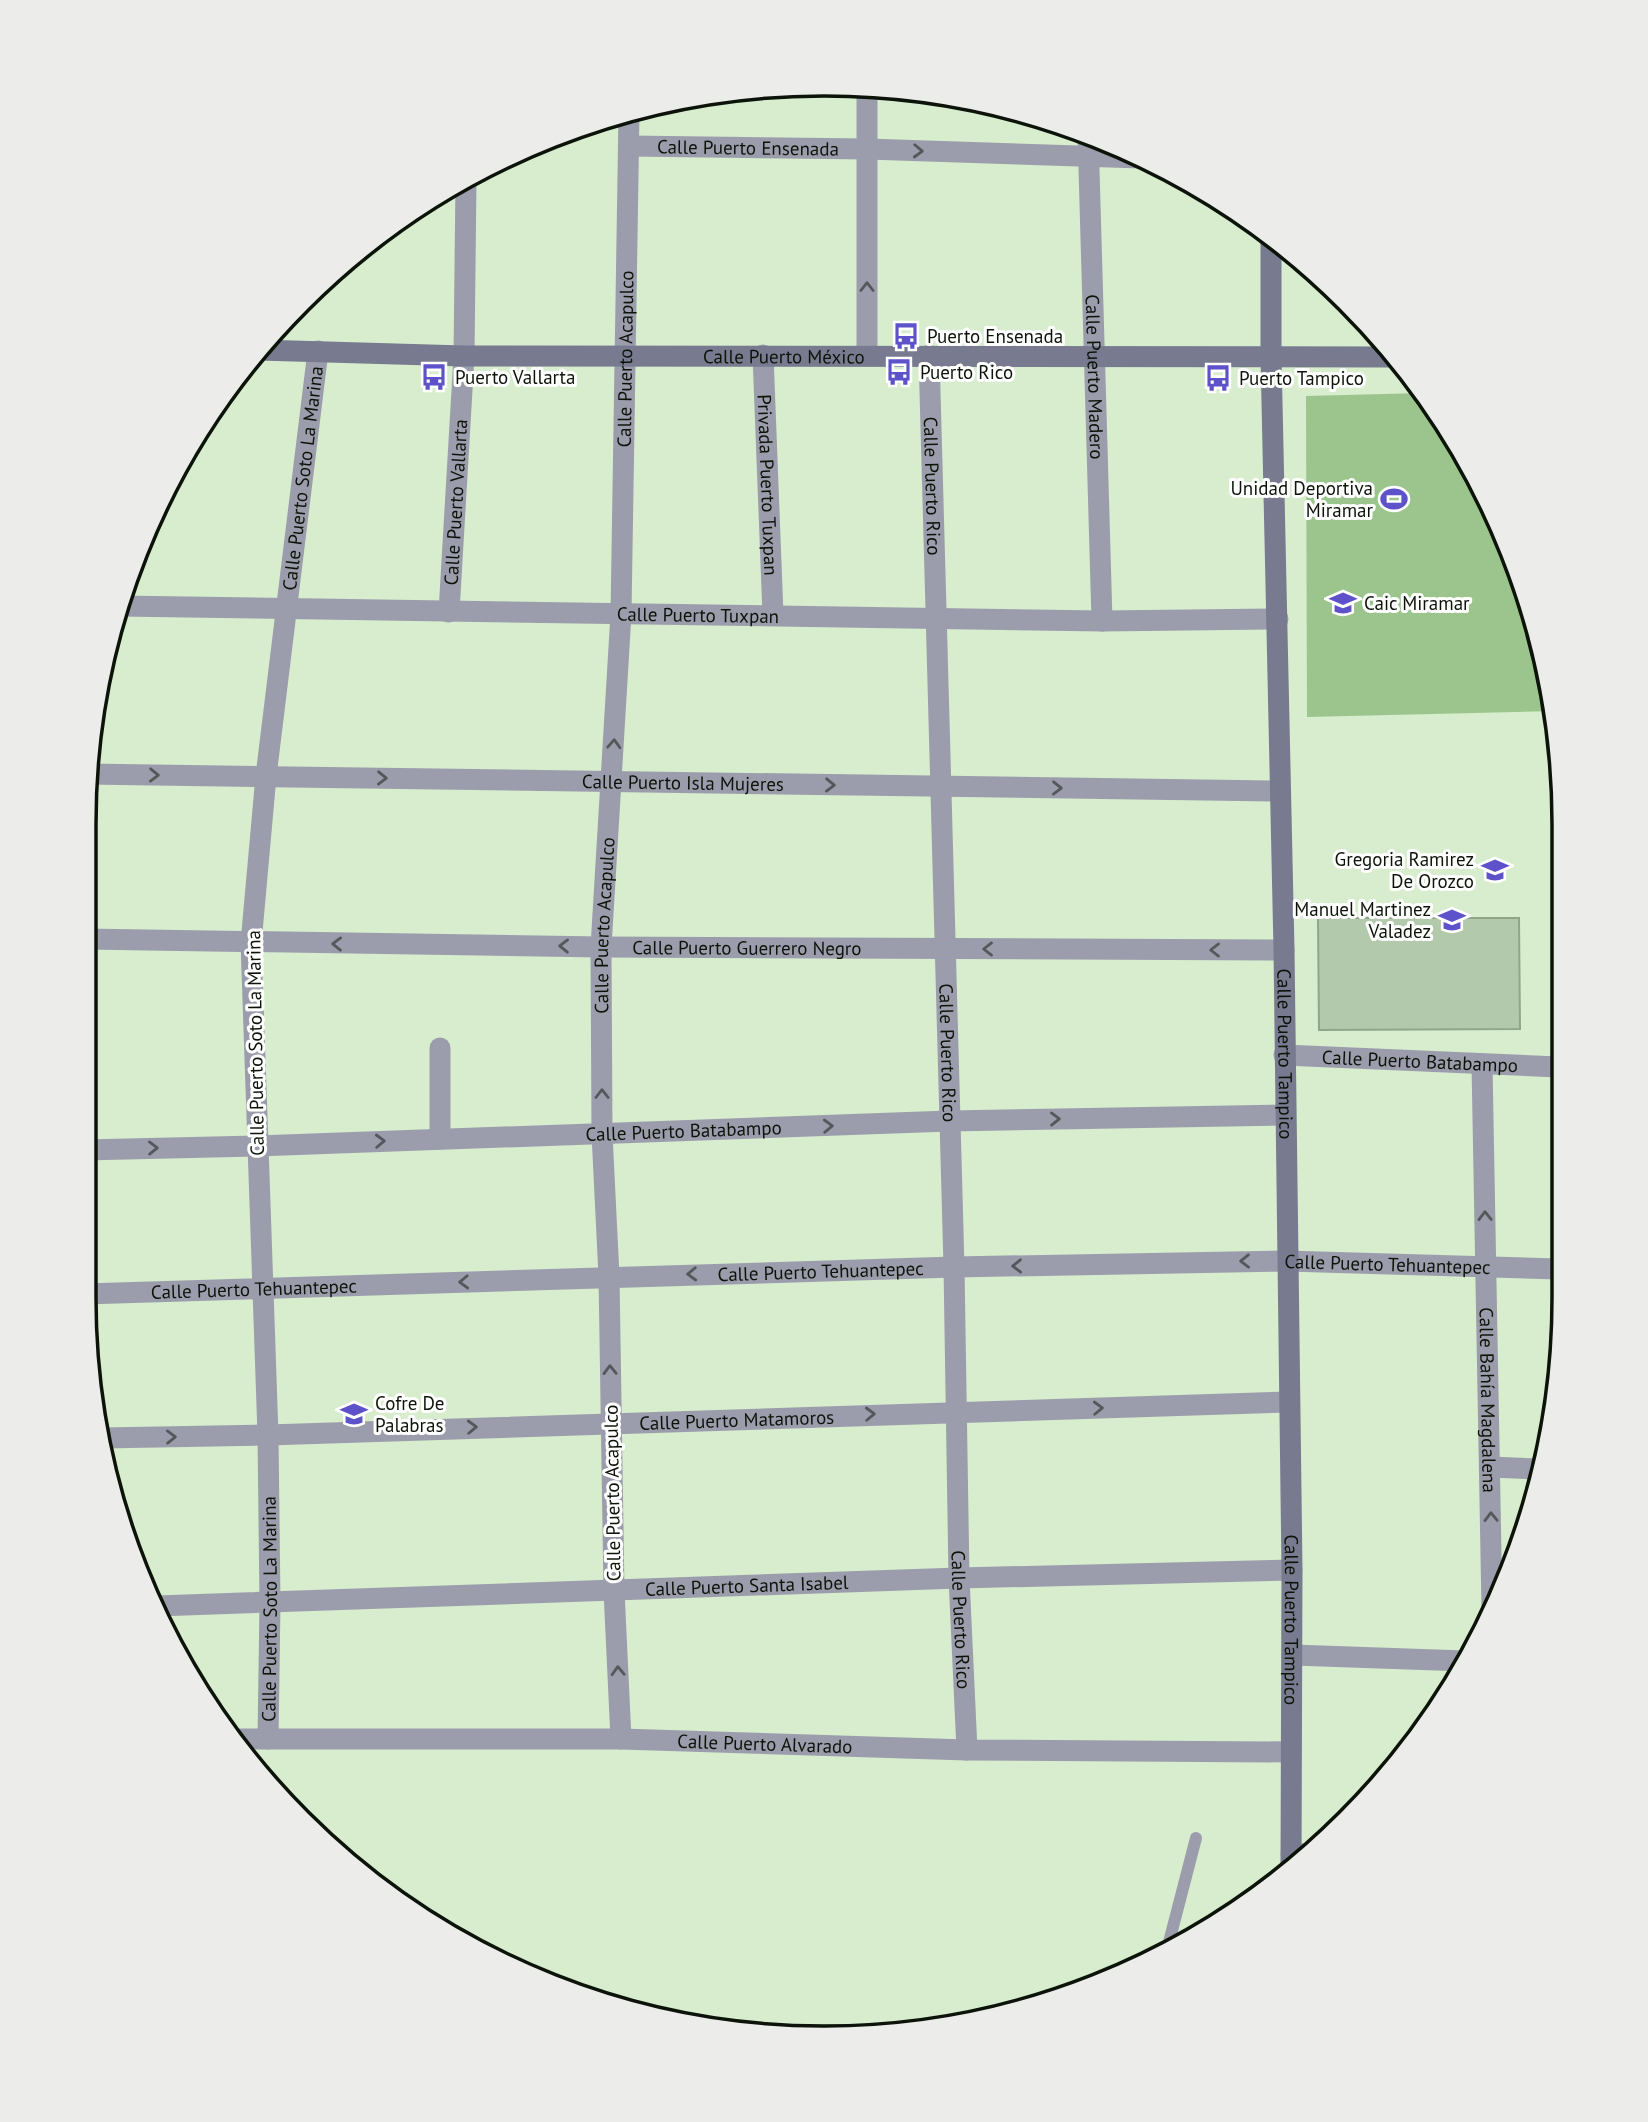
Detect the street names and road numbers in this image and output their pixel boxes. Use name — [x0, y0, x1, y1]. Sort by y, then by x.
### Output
street label: Calle Puerto Ensenada — [657, 134, 839, 161]
street label: Calle Puerto Acapulco — [612, 270, 638, 448]
street label: Calle Puerto Madero — [1081, 294, 1109, 460]
street label: Calle Puerto México — [703, 344, 865, 368]
street label: Calle Puerto Soto La Marina — [277, 365, 328, 592]
street label: Privada Puerto Tuxpan — [753, 394, 783, 576]
street label: Calle Puerto Rico — [919, 416, 946, 556]
street label: Calle Puerto Vallarta — [439, 418, 472, 586]
street label: Calle Puerto Tuxpan — [617, 602, 779, 628]
street label: Calle Puerto Isla Mujeres — [582, 769, 784, 796]
street label: Calle Puerto Acapulco — [589, 836, 620, 1014]
street label: Calle Puerto Soto La Marina — [241, 930, 269, 1156]
street label: Calle Puerto Guerrero Negro — [632, 935, 862, 960]
street label: Calle Puerto Tampico — [1272, 968, 1298, 1139]
street label: Calle Puerto Rico — [934, 983, 962, 1123]
street label: Calle Puerto Batabampo — [1321, 1045, 1518, 1077]
street label: Calle Puerto Batabampo — [585, 1115, 782, 1146]
street label: Calle Puerto Tehuantepec — [1284, 1249, 1491, 1279]
street label: Calle Puerto Tehuantepec — [717, 1256, 924, 1286]
street label: Calle Puerto Tehuantepec — [151, 1274, 357, 1304]
street label: Calle Bahía Magdalena — [1474, 1307, 1502, 1493]
street label: Calle Puerto Acapulco — [598, 1404, 626, 1582]
street label: Calle Puerto Matamoros — [639, 1405, 835, 1435]
street label: Calle Puerto Soto La Marina — [256, 1496, 282, 1722]
street label: Calle Puerto Tampico — [1280, 1534, 1304, 1705]
street label: Calle Puerto Rico — [947, 1550, 976, 1690]
street label: Calle Puerto Santa Isabel — [644, 1570, 849, 1601]
street label: Calle Puerto Alvarado — [677, 1729, 853, 1758]

